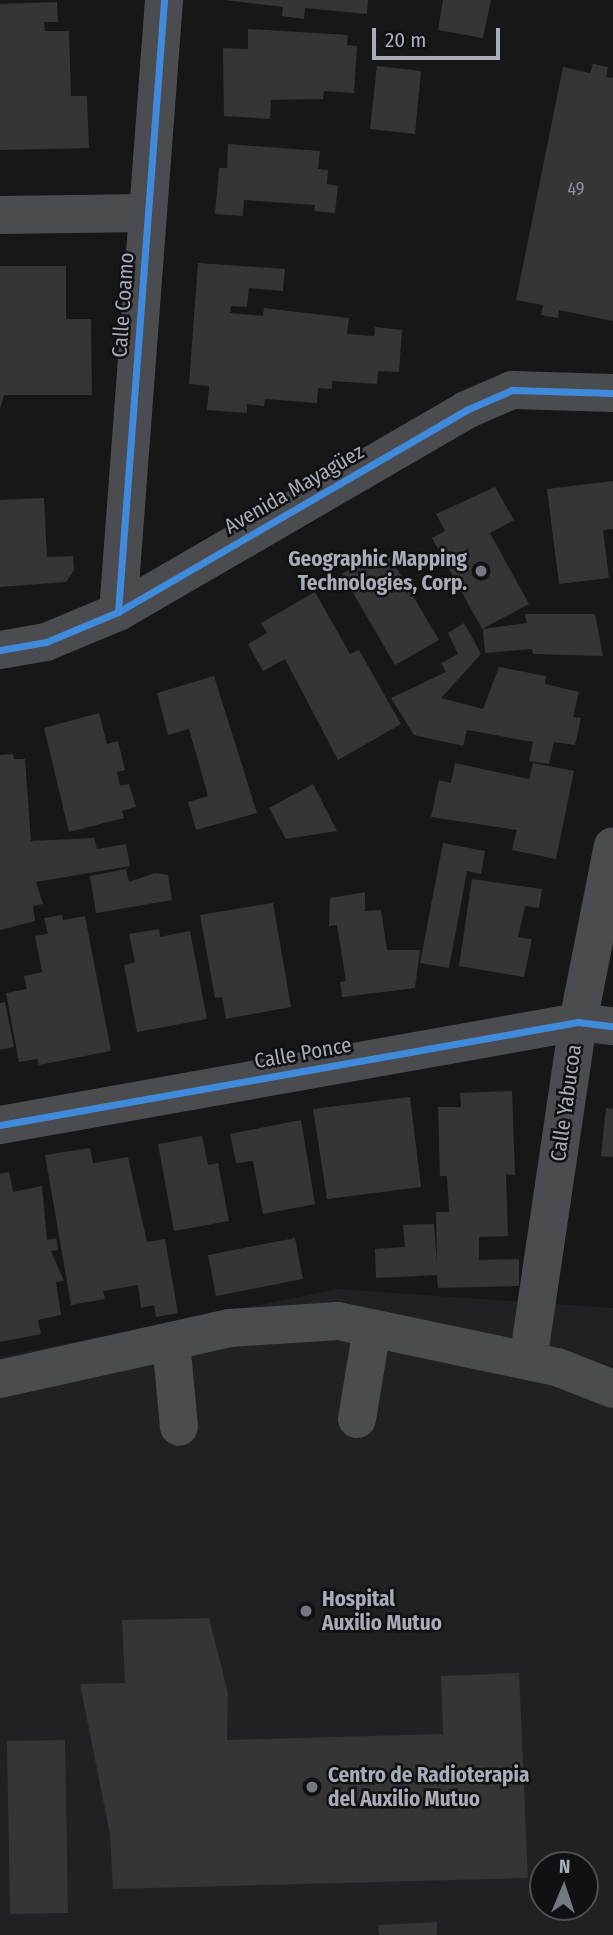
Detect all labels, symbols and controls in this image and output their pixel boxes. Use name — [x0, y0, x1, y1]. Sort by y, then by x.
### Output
scale bar — [375, 14, 503, 58]
text: 20 m — [385, 27, 426, 53]
house number: 49 — [567, 178, 585, 200]
street label: Calle Coamo — [107, 252, 139, 358]
street label: Avenida Mayagüez — [220, 439, 368, 539]
place label: Geographic Mapping Technologies, Corp. — [288, 546, 467, 596]
marker: Geographic Mapping Technologies, Corp. — [473, 563, 489, 579]
street label: Calle Ponce — [252, 1032, 354, 1074]
street label: Calle Yabucoa — [545, 1043, 587, 1163]
place label: Hospital Auxilio Mutuo — [322, 1586, 442, 1636]
marker: Hospital Auxilio Mutuo — [296, 1601, 316, 1621]
place label: Centro de Radioterapia del Auxilio Mutuo — [328, 1762, 529, 1812]
marker: Centro de Radioterapia del Auxilio Mutuo — [302, 1777, 322, 1797]
north arrow — [529, 1851, 599, 1921]
text: N — [559, 1855, 571, 1878]

